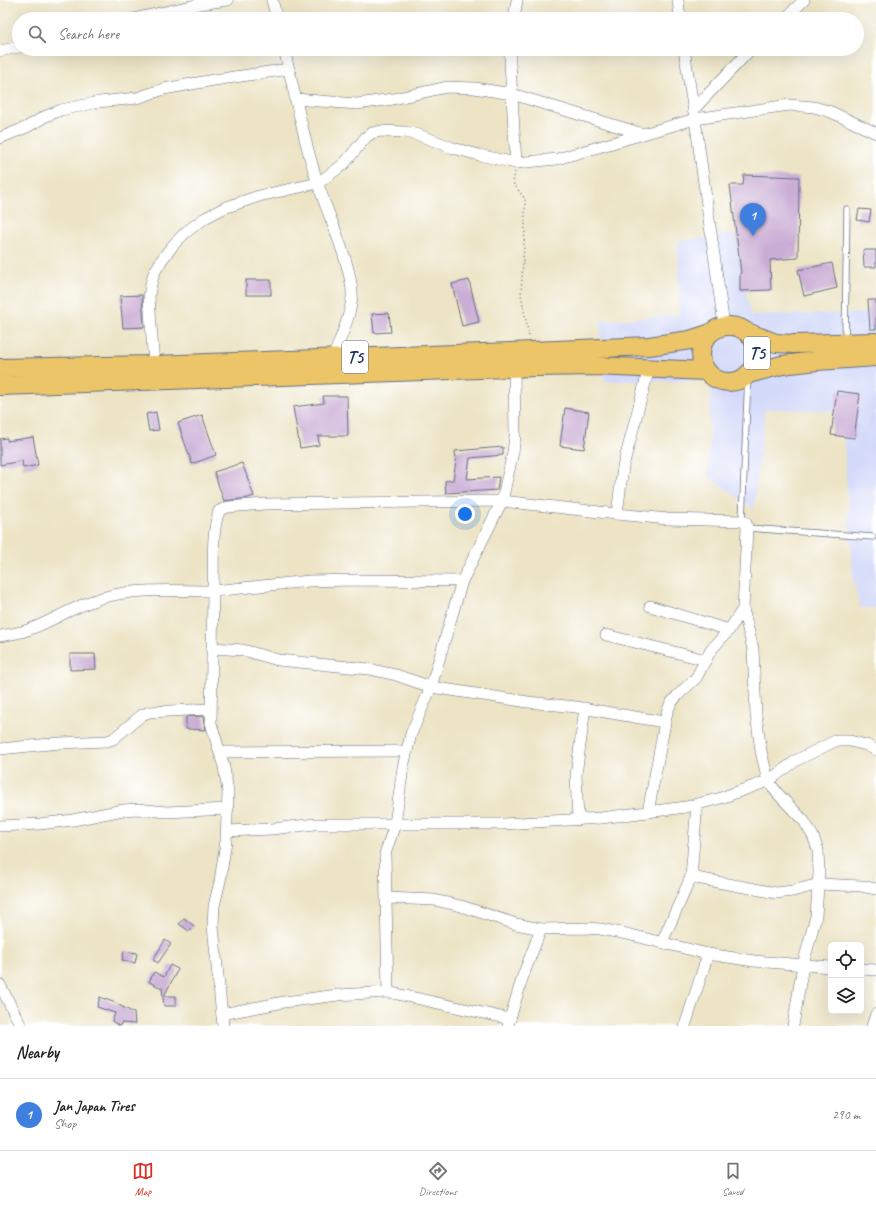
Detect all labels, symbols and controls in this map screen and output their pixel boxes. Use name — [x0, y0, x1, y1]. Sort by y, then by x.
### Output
search box — [12, 12, 864, 56]
icon: search — [26, 23, 48, 45]
text: Search here — [58, 25, 119, 44]
pin: 1 — [740, 203, 766, 236]
road number: T5 — [744, 337, 770, 369]
road number: T5 — [342, 341, 368, 373]
your location — [455, 504, 475, 524]
map controls — [828, 942, 864, 1014]
button: locate — [828, 942, 864, 978]
button: layers — [828, 978, 864, 1014]
text: Nearby — [16, 1042, 59, 1063]
text: Jan Japan Tires — [54, 1097, 135, 1116]
text: 1 — [26, 1107, 32, 1123]
text: 290 m — [832, 1107, 860, 1123]
text: Shop — [54, 1116, 76, 1132]
tab: Map — [132, 1160, 154, 1198]
tab: Directions — [419, 1160, 457, 1198]
tab: Saved — [722, 1160, 744, 1198]

